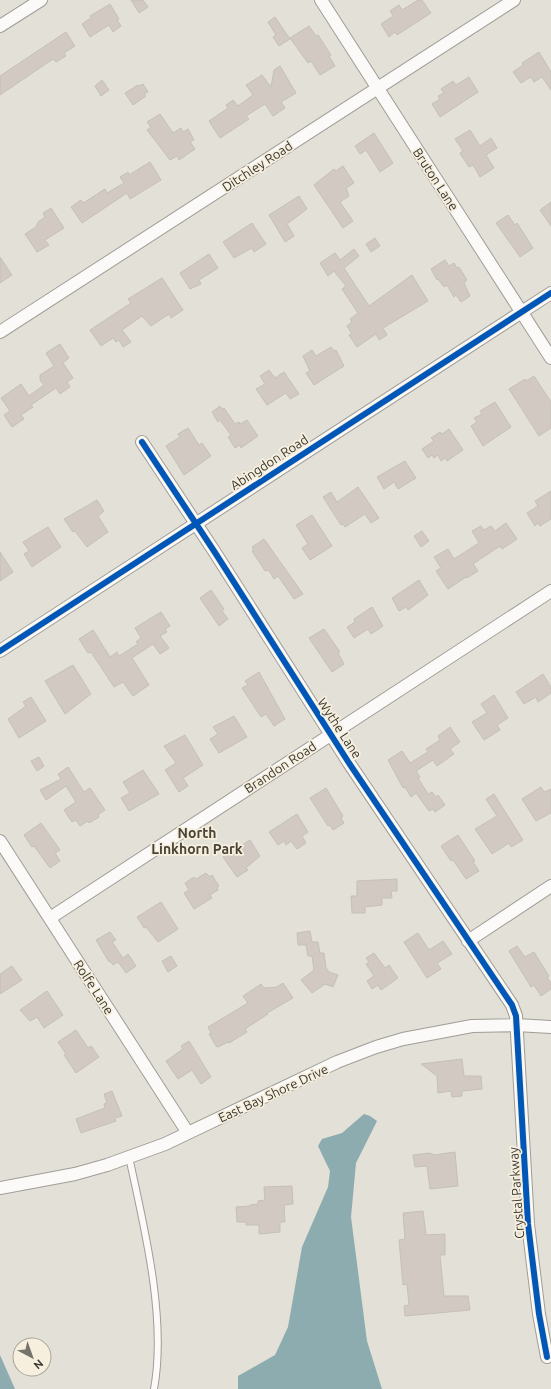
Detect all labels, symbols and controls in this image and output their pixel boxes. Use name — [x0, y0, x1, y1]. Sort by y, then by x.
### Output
street label: Ditchley Road — [219, 138, 295, 194]
street label: Bruton Lane — [411, 145, 461, 213]
street label: Abingdon Road — [228, 432, 310, 492]
street label: Wythe Lane — [315, 695, 365, 761]
street label: Brandon Road — [241, 739, 319, 795]
district label: North Linkhorn Park — [151, 825, 243, 857]
street label: Rolfe Lane — [71, 957, 117, 1017]
street label: East Bay Shore Drive — [216, 1061, 330, 1125]
street label: Crystal Parkway — [506, 1147, 526, 1239]
north arrow — [12, 1337, 52, 1377]
text: N — [32, 1357, 46, 1372]

